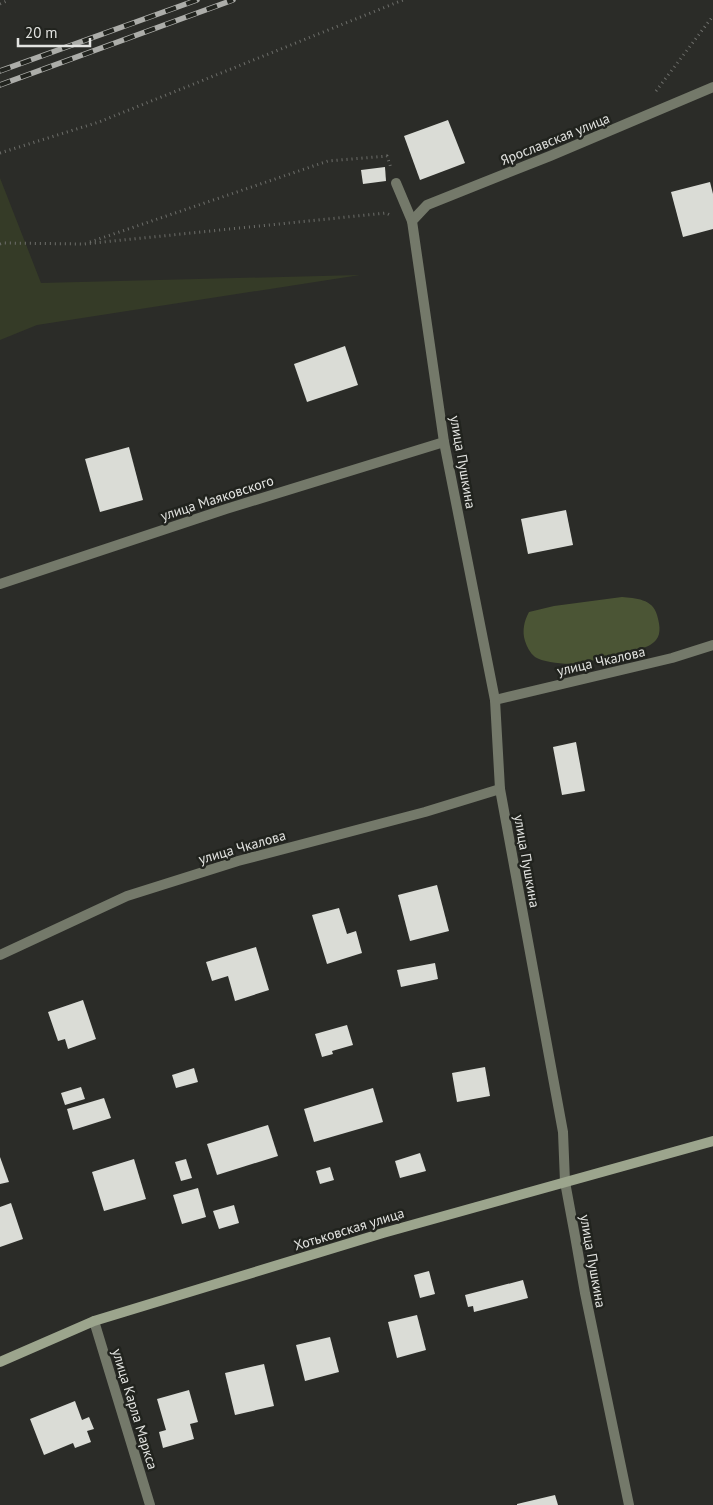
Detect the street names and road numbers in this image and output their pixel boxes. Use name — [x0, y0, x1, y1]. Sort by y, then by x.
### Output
street label: Ярославская улица — [498, 109, 612, 169]
street label: улица Пушкина — [446, 414, 480, 510]
street label: улица Маяковского — [158, 471, 276, 525]
street label: улица Чкалова — [555, 642, 647, 680]
street label: улица Пушкина — [510, 813, 544, 909]
street label: улица Чкалова — [196, 826, 288, 868]
street label: Хотьковская улица — [292, 1204, 406, 1254]
street label: улица Пушкина — [576, 1213, 610, 1309]
street label: улица Карла Маркса — [108, 1346, 162, 1472]

